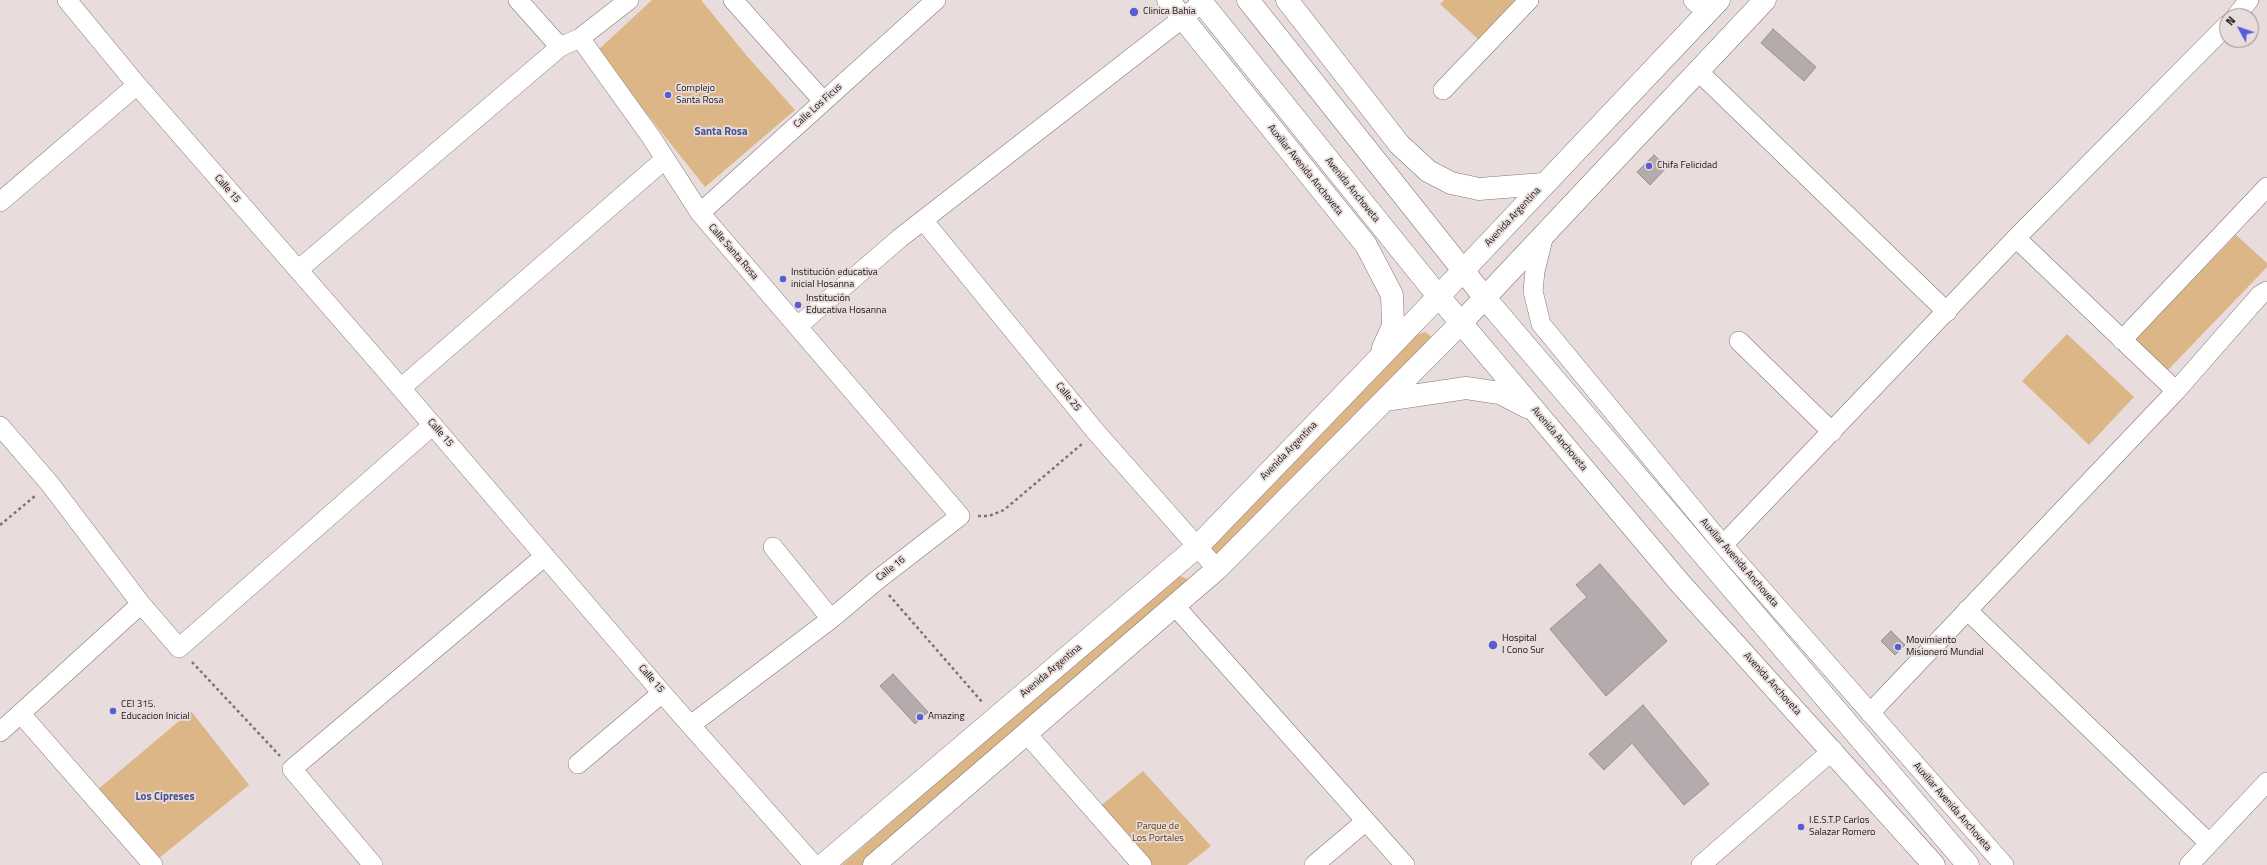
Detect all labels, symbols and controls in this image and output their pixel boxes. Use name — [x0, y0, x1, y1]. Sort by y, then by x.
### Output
marker: Clinica Bahia — [1128, 6, 1140, 18]
place label: Clinica Bahia — [1143, 6, 1196, 18]
north arrow — [2219, 8, 2259, 48]
text: N — [2222, 13, 2239, 29]
street label: Calle Los Ficus — [791, 81, 845, 131]
place label: Complejo Santa Rosa — [676, 83, 723, 106]
marker: Complejo Santa Rosa — [663, 90, 673, 100]
street label: Auxiliar Avenida Anchoveta — [1265, 122, 1345, 218]
district label: Santa Rosa — [694, 125, 748, 139]
street label: Avenida Anchoveta — [1322, 155, 1382, 225]
place label: Chifa Felicidad — [1657, 160, 1717, 172]
marker: Chifa Felicidad — [1644, 161, 1654, 171]
street label: Calle 15 — [211, 172, 243, 206]
street label: Avenida Argentina — [1483, 185, 1543, 249]
street label: Calle Santa Rosa — [706, 222, 760, 282]
place label: Institución educativa inicial Hosanna — [791, 267, 878, 290]
marker: Institución educativa inicial Hosanna — [778, 274, 788, 284]
place label: Institución Educativa Hosanna — [806, 293, 886, 316]
marker: Institución Educativa Hosanna — [793, 300, 803, 310]
street label: Calle 25 — [1053, 380, 1083, 414]
street label: Avenida Anchoveta — [1529, 404, 1589, 474]
street label: Calle 15 — [424, 416, 456, 450]
street label: Avenida Argentina — [1258, 419, 1320, 483]
street label: Auxiliar Avenida Anchoveta — [1697, 516, 1781, 610]
street label: Calle 16 — [874, 554, 908, 584]
place label: Hospital I Cono Sur — [1502, 633, 1544, 656]
place label: Movimiento Misionero Mundial — [1906, 635, 1984, 658]
marker: Hospital I Cono Sur — [1487, 639, 1499, 651]
street label: Avenida Argentina — [1018, 642, 1084, 700]
marker: Movimiento Misionero Mundial — [1893, 642, 1903, 652]
street label: Avenida Anchoveta — [1741, 650, 1803, 718]
street label: Calle 15 — [635, 662, 667, 696]
place label: CEI 315. Educacion Inicial — [121, 699, 190, 722]
marker: CEI 315. Educacion Inicial — [108, 706, 118, 716]
place label: Amazing — [928, 711, 965, 723]
marker: Amazing — [915, 712, 925, 722]
street label: Auxiliar Avenida Anchoveta — [1910, 760, 1994, 854]
district label: Los Cipreses — [135, 790, 195, 804]
place label: I.E.S.T.P Carlos Salazar Romero — [1809, 815, 1875, 838]
park label: Parque de Los Portales — [1132, 821, 1184, 844]
marker: I.E.S.T.P Carlos Salazar Romero — [1796, 822, 1806, 832]

